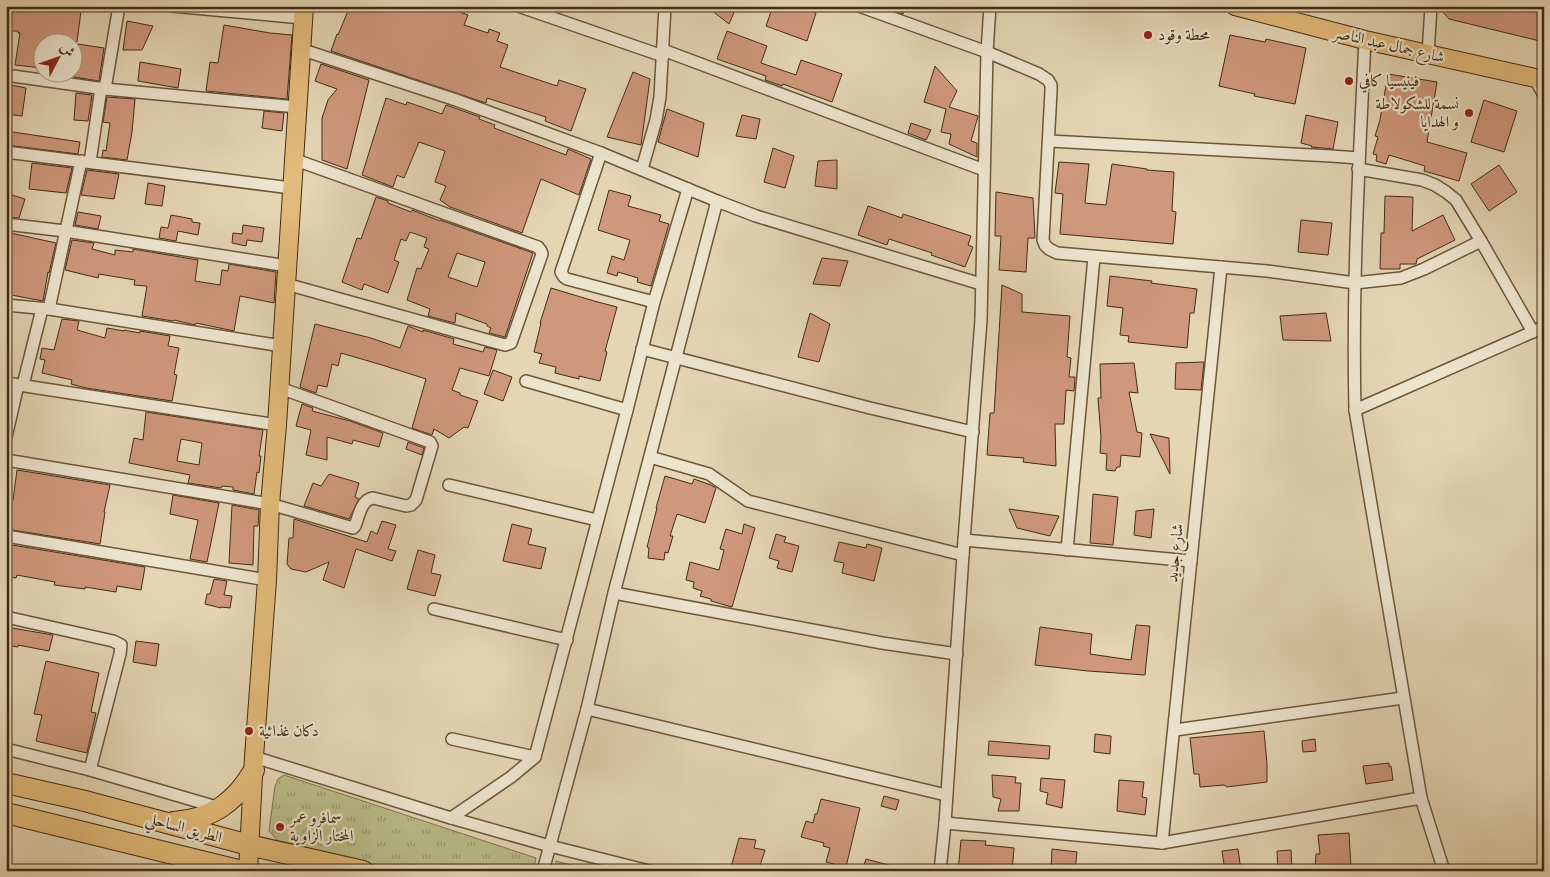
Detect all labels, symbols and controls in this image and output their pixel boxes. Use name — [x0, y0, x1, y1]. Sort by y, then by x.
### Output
street label: شارع جمال عبد الناصر — [1329, 22, 1446, 70]
place label: محطة وقود — [1158, 25, 1210, 45]
marker: محطة وقود — [1142, 29, 1154, 41]
north arrow — [32, 32, 82, 82]
text: ش — [56, 39, 78, 61]
place label: فينيسيا كافي — [1359, 71, 1419, 93]
marker: فينيسيا كافي — [1343, 75, 1355, 87]
place label: نسمة للشكولاطة و الهدايا — [1375, 94, 1459, 132]
marker: نسمة للشكولاطة و الهدايا — [1463, 107, 1475, 119]
street label: شارع جديد — [1162, 523, 1191, 584]
place label: دكان غذائية — [259, 721, 319, 741]
marker: دكان غذائية — [243, 725, 255, 737]
street label: الطريق الساحلي — [142, 808, 224, 853]
place label: سمافرو عمر المختار الزاوية — [288, 808, 353, 846]
marker: سمافرو عمر المختار الزاوية — [274, 821, 286, 833]

